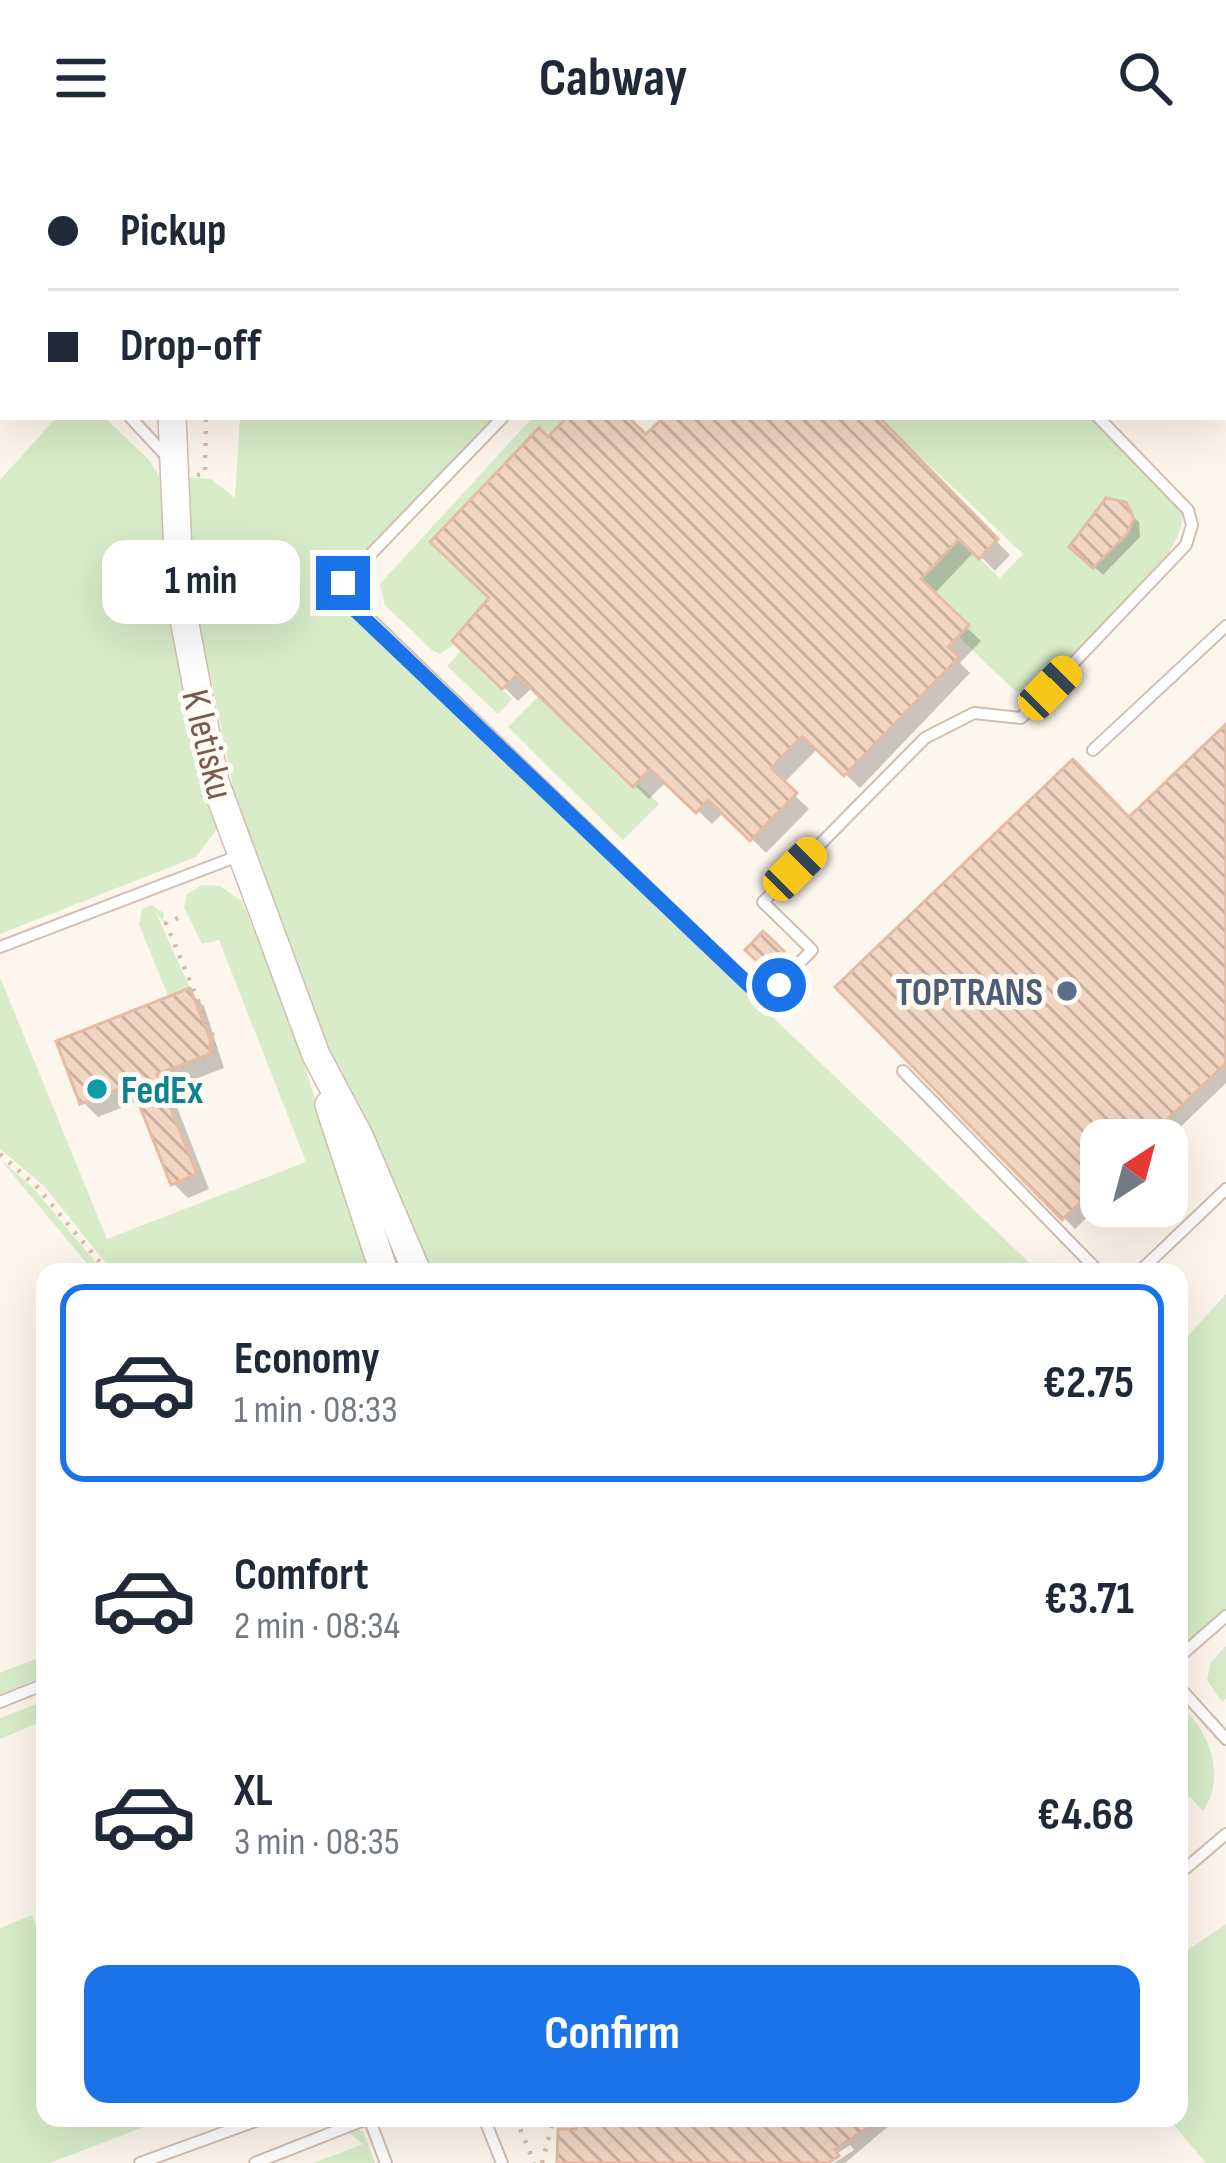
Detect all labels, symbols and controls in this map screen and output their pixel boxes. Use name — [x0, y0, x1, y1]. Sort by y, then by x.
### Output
icon: menu — [48, 45, 114, 111]
icon: search — [1112, 45, 1178, 111]
text: Cabway — [539, 46, 687, 111]
text: Pickup — [120, 204, 227, 259]
text: Drop-off — [120, 319, 261, 374]
callout: 1 min — [103, 541, 301, 625]
route end — [316, 556, 370, 610]
text: 1 min — [165, 558, 237, 605]
car — [1012, 650, 1088, 726]
street label: K letisku — [170, 685, 243, 804]
car — [757, 831, 833, 907]
route start — [752, 958, 806, 1012]
place label: TOPTRANS — [895, 970, 1043, 1017]
marker: TOPTRANS — [1054, 978, 1080, 1004]
place label: FedEx — [121, 1068, 203, 1115]
marker: FedEx — [84, 1076, 110, 1102]
north arrow — [1080, 1119, 1188, 1227]
map controls — [1080, 1119, 1188, 1227]
icon: car — [90, 1329, 198, 1437]
text: Economy — [234, 1332, 380, 1387]
text: €2.75 — [1043, 1356, 1134, 1411]
text: 1 min · 08:33 — [234, 1387, 398, 1434]
icon: car — [90, 1545, 198, 1653]
text: Comfort — [234, 1548, 369, 1603]
text: €3.71 — [1044, 1572, 1134, 1627]
text: 2 min · 08:34 — [234, 1603, 400, 1650]
icon: car — [90, 1761, 198, 1869]
text: XL — [234, 1764, 273, 1819]
text: €4.68 — [1037, 1788, 1134, 1843]
text: 3 min · 08:35 — [234, 1819, 400, 1866]
button: Confirm — [84, 1965, 1140, 2103]

